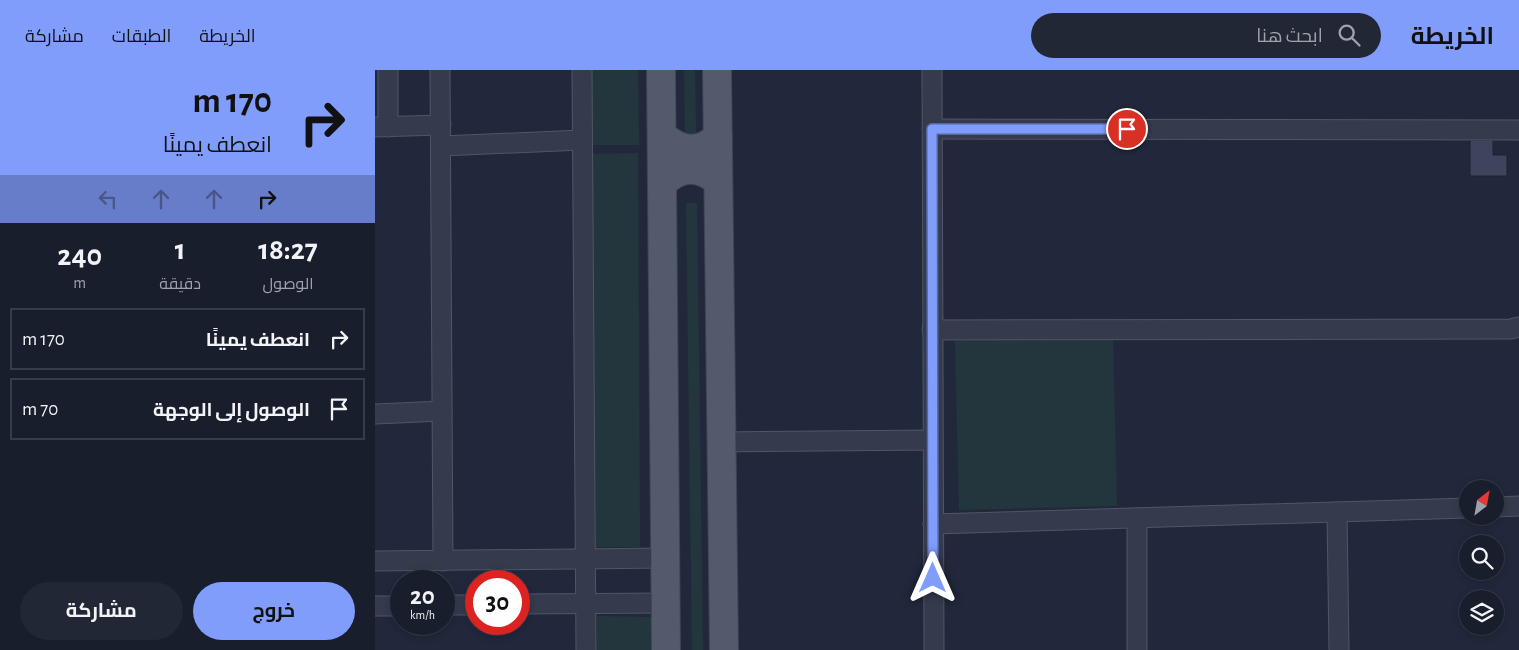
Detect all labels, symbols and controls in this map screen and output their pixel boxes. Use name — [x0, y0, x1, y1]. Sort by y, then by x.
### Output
search box — [1031, 13, 1381, 58]
icon: search — [1335, 21, 1363, 49]
text: الخريطة — [1411, 25, 1494, 49]
text: ابحث هنا — [1256, 27, 1323, 46]
text: مشاركة — [25, 28, 84, 46]
text: الطبقات — [112, 28, 171, 46]
text: الخريطة — [199, 28, 256, 46]
text: 170 m — [192, 84, 272, 119]
icon: right — [290, 90, 355, 155]
pin — [1106, 108, 1148, 150]
icon: arrive — [1113, 115, 1141, 143]
text: انعطف يمينًا — [163, 134, 272, 156]
icon: left — [94, 185, 122, 213]
icon: ahead — [147, 185, 175, 213]
icon: ahead — [200, 185, 228, 213]
icon: right — [253, 185, 281, 213]
text: 1 — [175, 235, 186, 265]
text: 18:27 — [258, 235, 318, 265]
text: 240 — [57, 241, 102, 271]
text: m — [73, 275, 86, 291]
text: دقيقة — [159, 276, 201, 292]
text: الوصول — [262, 276, 313, 292]
icon: right — [325, 325, 353, 353]
text: 170 m — [22, 330, 65, 349]
text: انعطف يمينًا — [206, 331, 310, 350]
icon: arrive — [325, 395, 353, 423]
text: 70 m — [22, 400, 58, 419]
text: الوصول إلى الوجهة — [153, 401, 310, 420]
north arrow — [1459, 480, 1504, 525]
map controls — [1459, 480, 1504, 635]
button: search — [1459, 535, 1504, 580]
position arrow — [906, 551, 958, 603]
speed limit sign: 30 — [465, 570, 530, 635]
button: مشاركة — [20, 582, 183, 640]
button: خروج — [193, 582, 355, 640]
text: 20 — [410, 584, 435, 609]
button: layers — [1459, 590, 1504, 635]
text: km/h — [410, 609, 435, 621]

